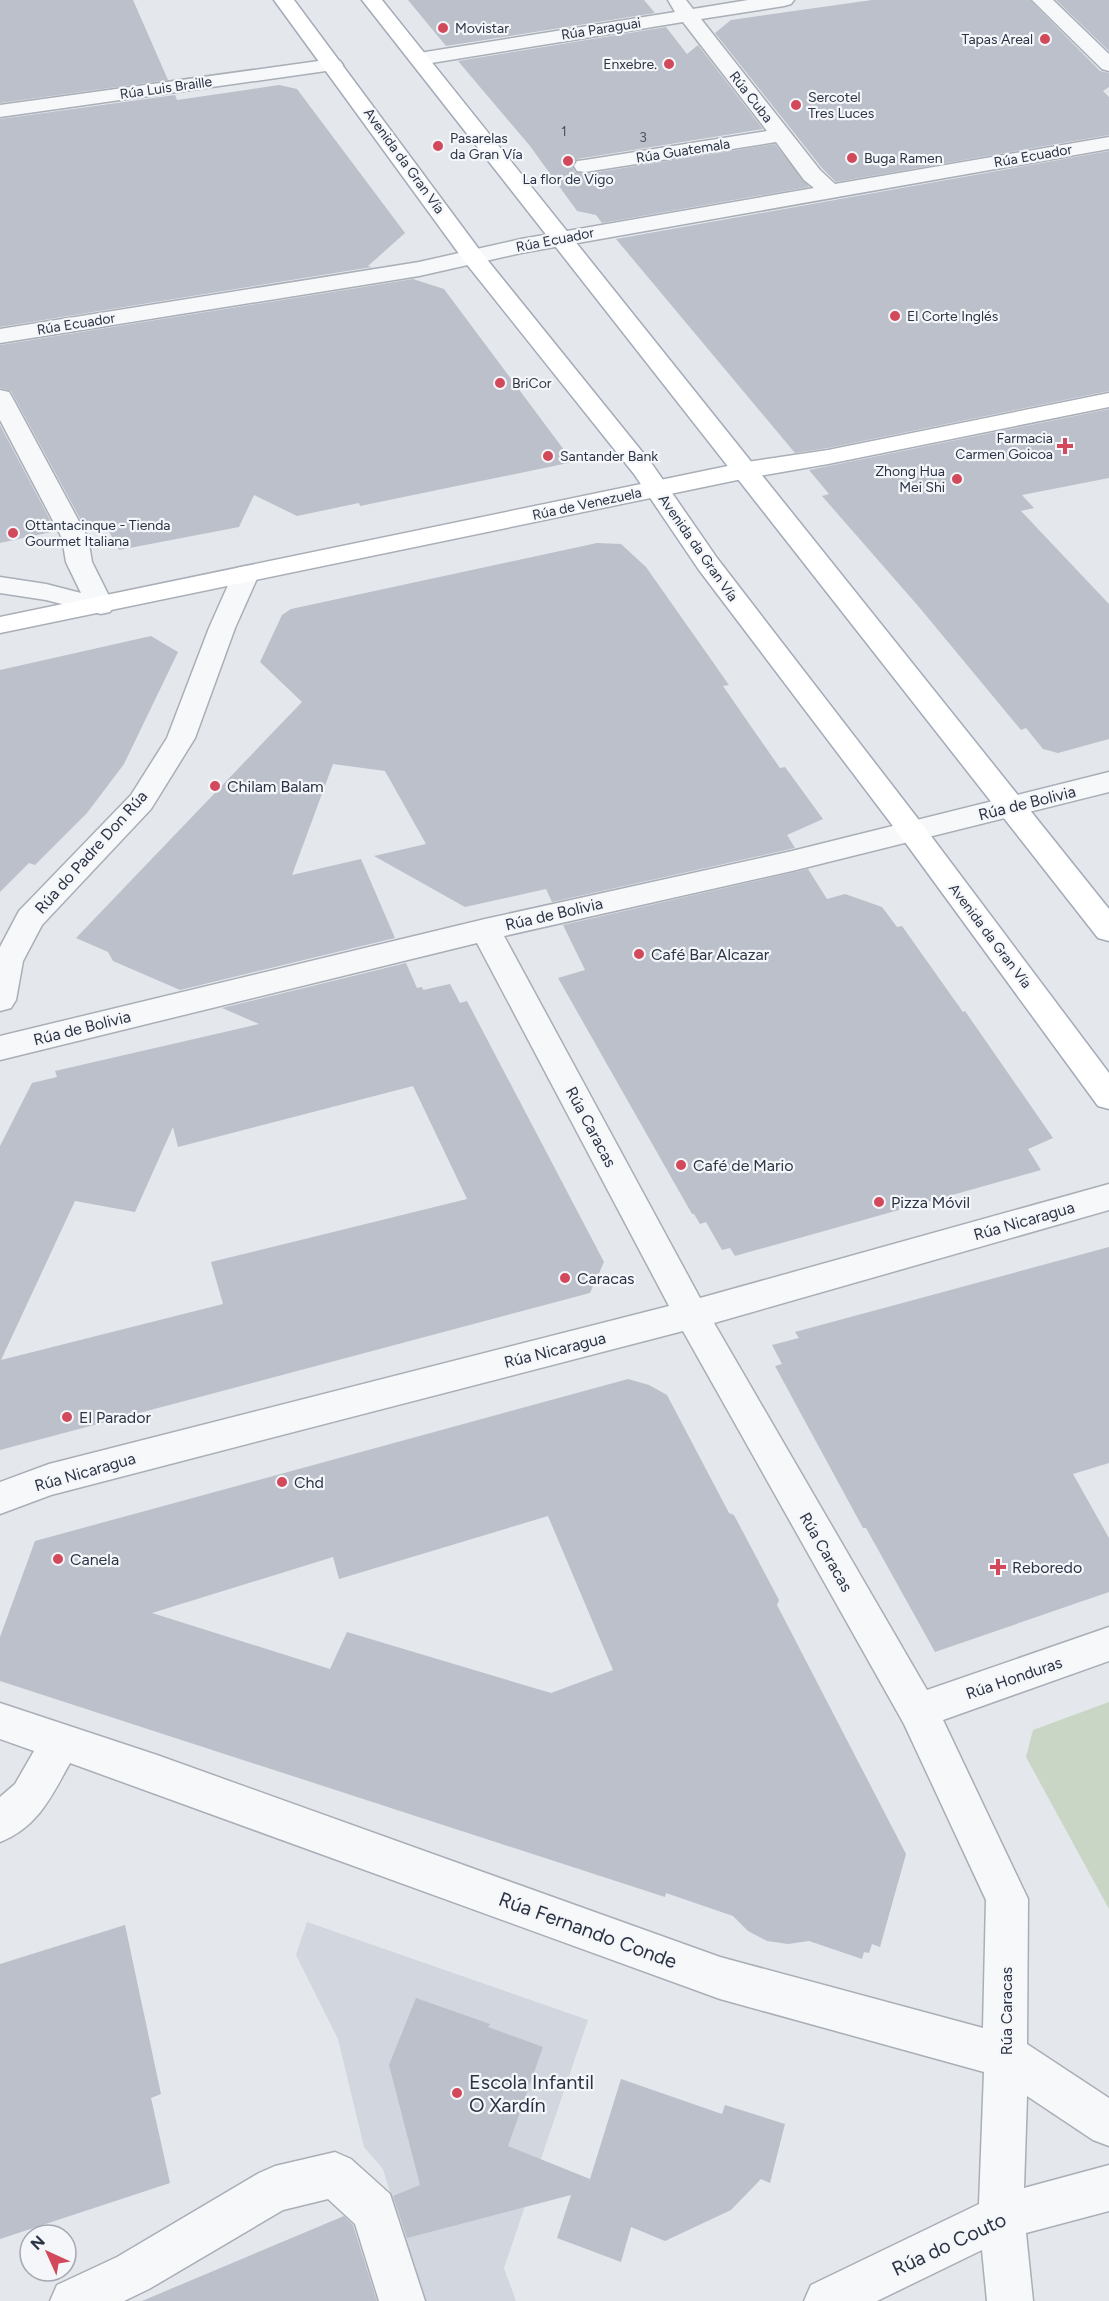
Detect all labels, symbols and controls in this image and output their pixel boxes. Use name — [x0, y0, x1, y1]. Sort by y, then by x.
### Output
street label: Rúa Paraguai — [560, 14, 642, 44]
place label: Movistar — [455, 20, 509, 37]
marker: Movistar — [436, 21, 450, 35]
place label: Tapas Areal — [962, 31, 1033, 48]
marker: Tapas Areal — [1038, 32, 1052, 46]
place label: Enxebre. — [603, 56, 657, 73]
marker: Enxebre. — [662, 57, 676, 71]
street label: Rúa Cuba — [726, 68, 776, 126]
street label: Rúa Luis Braille — [119, 73, 214, 103]
place label: Sercotel Tres Luces — [808, 89, 874, 122]
marker: Sercotel Tres Luces — [789, 98, 803, 112]
street label: Avenida da Gran Vía — [360, 105, 448, 217]
house number: 1 — [561, 123, 567, 140]
house number: 3 — [639, 129, 647, 146]
place label: Pasarelas da Gran Vía — [450, 130, 523, 163]
street label: Rúa Guatemala — [635, 135, 731, 167]
marker: Pasarelas da Gran Vía — [431, 139, 445, 153]
street label: Rúa Ecuador — [993, 141, 1074, 171]
place label: Buga Ramen — [864, 150, 943, 167]
marker: Buga Ramen — [845, 151, 859, 165]
marker: La flor de Vigo — [561, 154, 575, 168]
place label: La flor de Vigo — [522, 171, 614, 188]
street label: Rúa Ecuador — [515, 224, 596, 256]
place label: El Corte Inglés — [907, 308, 998, 325]
street label: Rúa Ecuador — [36, 309, 117, 339]
marker: El Corte Inglés — [888, 309, 902, 323]
place label: BriCor — [512, 375, 552, 392]
marker: BriCor — [493, 376, 507, 390]
place label: Farmacia Carmen Goicoa — [955, 430, 1053, 463]
marker: Farmacia Carmen Goicoa — [1058, 439, 1072, 453]
place label: Santander Bank — [560, 448, 658, 465]
marker: Santander Bank — [541, 449, 555, 463]
place label: Zhong Hua Mei Shi — [875, 463, 945, 496]
marker: Zhong Hua Mei Shi — [950, 472, 964, 486]
street label: Rúa de Venezuela — [531, 484, 643, 524]
street label: Avenida da Gran Vía — [655, 491, 741, 605]
place label: Ottantacinque - Tienda Gourmet Italiana — [25, 517, 170, 550]
marker: Ottantacinque - Tienda Gourmet Italiana — [6, 526, 20, 540]
place label: Chilam Balam — [227, 777, 324, 796]
marker: Chilam Balam — [208, 779, 222, 793]
street label: Rúa de Bolivia — [976, 782, 1078, 824]
street label: Rúa do Padre Don Rúa — [31, 787, 151, 917]
street label: Avenida da Gran Vía — [945, 880, 1035, 992]
street label: Rúa de Bolivia — [503, 894, 605, 934]
place label: Café Bar Alcazar — [651, 945, 770, 964]
marker: Café Bar Alcazar — [632, 947, 646, 961]
street label: Rúa de Bolivia — [31, 1007, 133, 1049]
street label: Rúa Caracas — [562, 1083, 620, 1171]
place label: Café de Mario — [693, 1156, 793, 1175]
marker: Café de Mario — [674, 1158, 688, 1172]
place label: Pizza Móvil — [891, 1193, 970, 1212]
marker: Pizza Móvil — [872, 1195, 886, 1209]
street label: Rúa Nicaragua — [971, 1198, 1077, 1244]
place label: Caracas — [577, 1269, 635, 1288]
marker: Caracas — [558, 1271, 572, 1285]
street label: Rúa Nicaragua — [502, 1328, 608, 1372]
place label: El Parador — [79, 1408, 151, 1427]
marker: El Parador — [60, 1410, 74, 1424]
street label: Rúa Nicaragua — [32, 1449, 138, 1495]
place label: Chd — [294, 1473, 324, 1492]
marker: Chd — [275, 1475, 289, 1489]
street label: Rúa Caracas — [796, 1509, 856, 1595]
place label: Canela — [70, 1550, 119, 1569]
marker: Canela — [51, 1552, 65, 1566]
marker: Reboredo — [989, 1558, 1007, 1576]
place label: Reboredo — [1012, 1558, 1082, 1577]
street label: Rúa Honduras — [963, 1653, 1065, 1703]
street label: Rúa Fernando Conde — [496, 1887, 680, 1973]
street label: Rúa Caracas — [997, 1967, 1016, 2055]
place label: Escola Infantil O Xardín — [469, 2070, 594, 2117]
marker: Escola Infantil O Xardín — [450, 2086, 464, 2100]
street label: Rúa do Couto — [888, 2207, 1010, 2281]
north arrow — [18, 2223, 78, 2283]
text: N — [27, 2232, 49, 2254]

